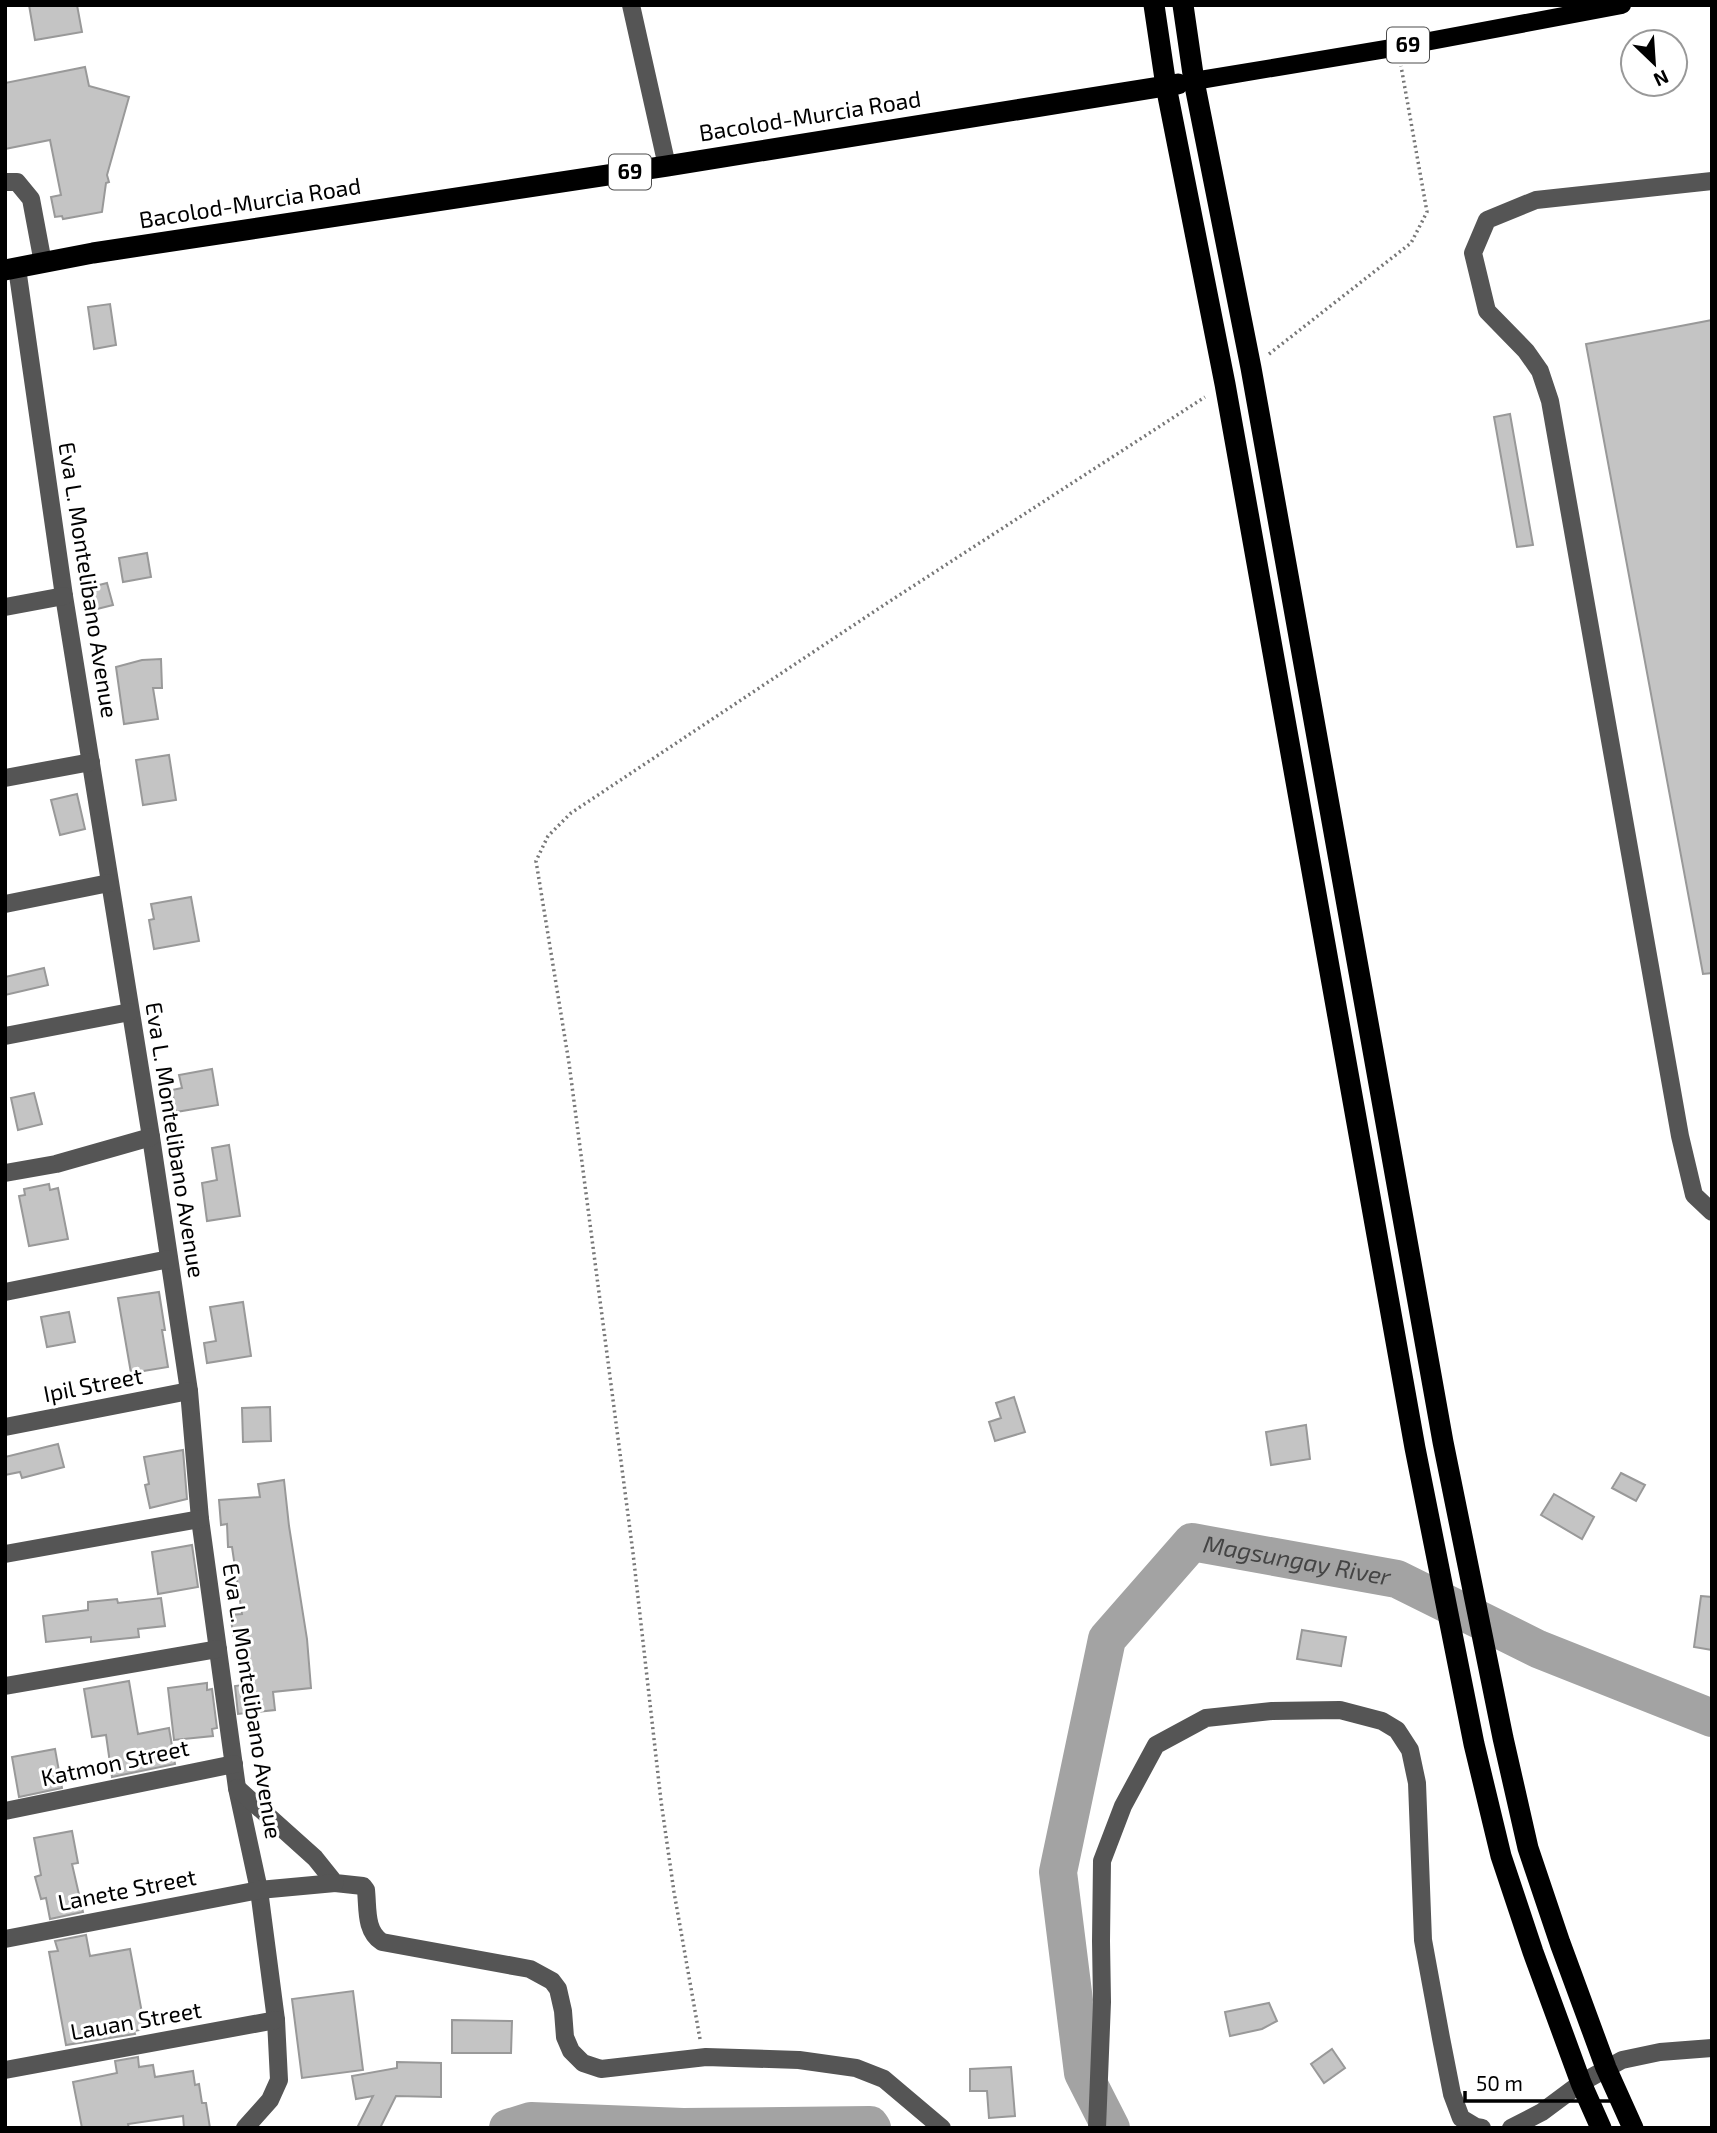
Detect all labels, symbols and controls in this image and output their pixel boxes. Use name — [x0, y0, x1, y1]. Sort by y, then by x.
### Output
road number: 69 — [1387, 28, 1429, 62]
north arrow — [1619, 28, 1689, 98]
text: N — [1650, 66, 1672, 92]
street label: Bacolod-Murcia Road — [697, 84, 923, 146]
road number: 69 — [609, 154, 651, 190]
street label: Bacolod-Murcia Road — [137, 171, 363, 233]
street label: Eva L. Montelibano Avenue — [53, 440, 125, 720]
street label: Eva L. Montelibano Avenue — [140, 1000, 212, 1280]
street label: Ipil Street — [41, 1361, 145, 1407]
water label: Magsungay River — [1201, 1528, 1394, 1591]
street label: Eva L. Montelibano Avenue — [217, 1561, 289, 1841]
street label: Katmon Street — [38, 1733, 192, 1791]
street label: Lanete Street — [55, 1862, 199, 1916]
street label: Lauan Street — [68, 1995, 204, 2045]
scale bar — [1465, 2060, 1624, 2104]
text: 50 m — [1476, 2070, 1523, 2095]

